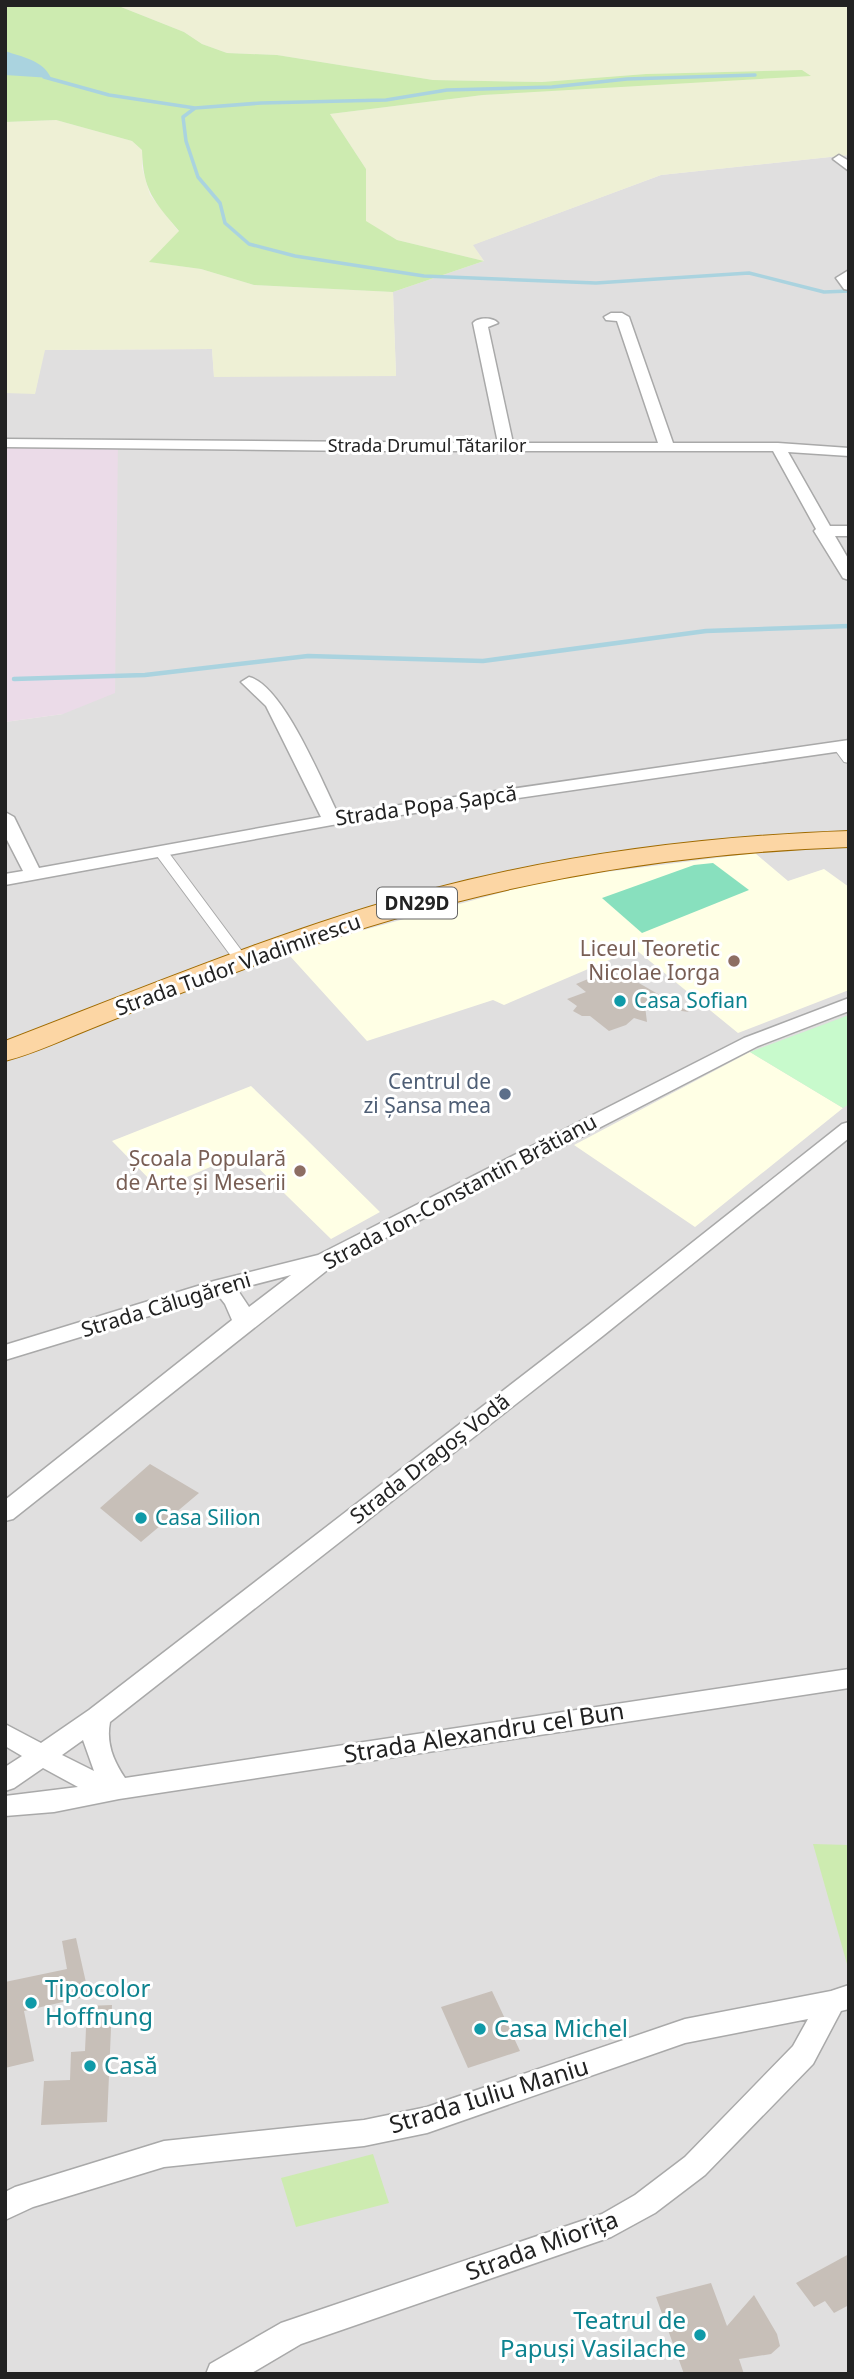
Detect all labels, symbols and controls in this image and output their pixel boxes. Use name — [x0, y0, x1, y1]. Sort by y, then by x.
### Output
street label: Strada Drumul Tătarilor — [328, 433, 527, 457]
street label: Strada Popa Șapcă — [333, 778, 518, 832]
road number: DN29D — [377, 888, 457, 918]
street label: Strada Tudor Vladimirescu — [111, 907, 364, 1022]
place label: Liceul Teoretic Nicolae Iorga — [580, 934, 720, 986]
marker: Liceul Teoretic Nicolae Iorga — [726, 953, 742, 969]
place label: Casa Sofian — [634, 986, 748, 1014]
marker: Casa Sofian — [612, 993, 628, 1009]
place label: Centrul de zi Șansa mea — [363, 1067, 491, 1119]
marker: Centrul de zi Șansa mea — [497, 1086, 513, 1102]
street label: Strada Ion-Constantin Brătianu — [318, 1107, 601, 1275]
place label: Școala Populară de Arte și Meserii — [116, 1144, 286, 1196]
marker: Școala Populară de Arte și Meserii — [292, 1163, 308, 1179]
street label: Strada Călugăreni — [77, 1265, 254, 1343]
street label: Strada Dragoș Vodă — [344, 1387, 515, 1529]
place label: Casa Silion — [155, 1503, 261, 1531]
marker: Casa Silion — [133, 1510, 149, 1526]
street label: Strada Alexandru cel Bun — [341, 1693, 626, 1770]
place label: Tipocolor Hoffnung — [45, 1971, 153, 2032]
marker: Tipocolor Hoffnung — [23, 1995, 39, 2011]
place label: Casa Michel — [494, 2011, 628, 2044]
marker: Casa Michel — [472, 2021, 488, 2037]
place label: Casă — [104, 2048, 158, 2081]
street label: Strada Iuliu Maniu — [385, 2049, 592, 2141]
marker: Casă — [82, 2058, 98, 2074]
street label: Strada Miorița — [461, 2202, 622, 2287]
place label: Teatrul de Papuși Vasilache — [500, 2303, 686, 2364]
marker: Teatrul de Papuși Vasilache — [692, 2327, 708, 2343]

